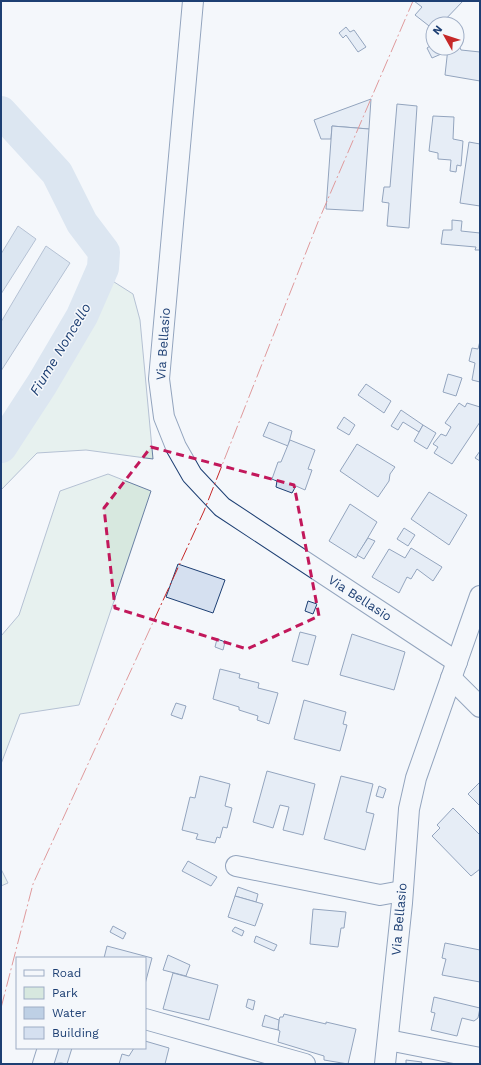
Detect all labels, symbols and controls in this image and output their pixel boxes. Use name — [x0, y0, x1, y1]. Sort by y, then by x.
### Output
north arrow — [425, 16, 465, 56]
text: N — [430, 23, 445, 37]
water label: Fiume Noncello — [26, 300, 94, 398]
street label: Via Bellasio — [153, 307, 173, 381]
street label: Via Bellasio — [325, 572, 395, 624]
street label: Via Bellasio — [388, 882, 410, 956]
legend — [16, 957, 146, 1049]
text: Road — [52, 966, 81, 980]
text: Park — [52, 986, 78, 1000]
text: Water — [52, 1006, 87, 1020]
text: Building — [52, 1026, 99, 1040]

